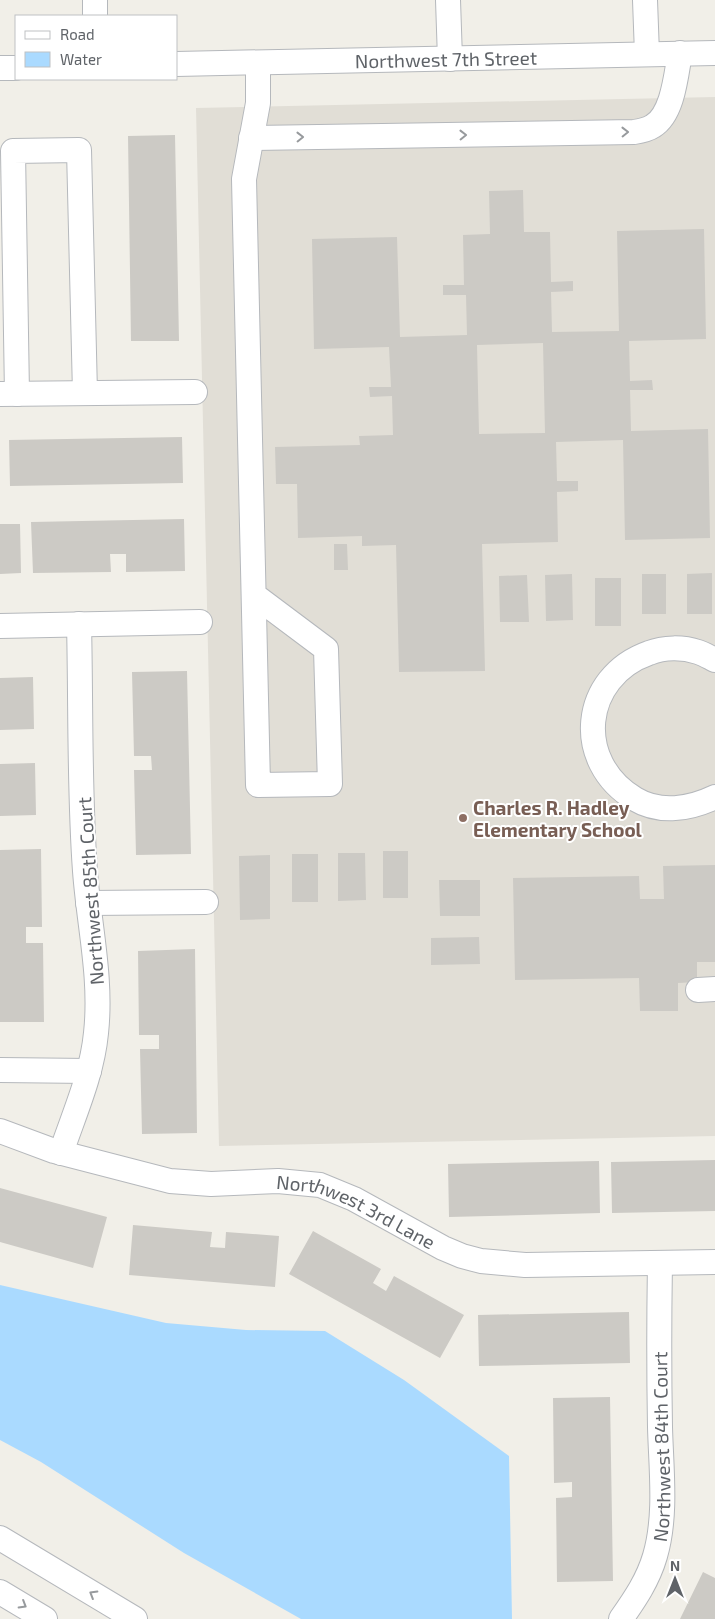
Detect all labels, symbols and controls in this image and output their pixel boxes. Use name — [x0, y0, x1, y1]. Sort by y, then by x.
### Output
legend — [15, 15, 178, 80]
text: Road — [60, 25, 95, 43]
street label: Northwest 7th Street — [355, 45, 537, 72]
text: Water — [60, 50, 102, 68]
one-way arrow — [622, 127, 629, 137]
one-way arrow — [459, 130, 467, 140]
one-way arrow — [296, 132, 304, 143]
street label: Northwest 85th Court — [72, 796, 108, 986]
place label: Charles R. Hadley Elementary School — [473, 796, 643, 842]
marker: Charles R. Hadley Elementary School — [457, 812, 469, 824]
street label: Northwest 3rd Lane — [275, 1169, 440, 1253]
street label: Northwest 84th Court — [647, 1351, 674, 1543]
north arrow — [650, 1554, 700, 1604]
text: N — [670, 1557, 680, 1574]
one-way arrow — [90, 1590, 99, 1600]
one-way arrow — [17, 1599, 26, 1609]

